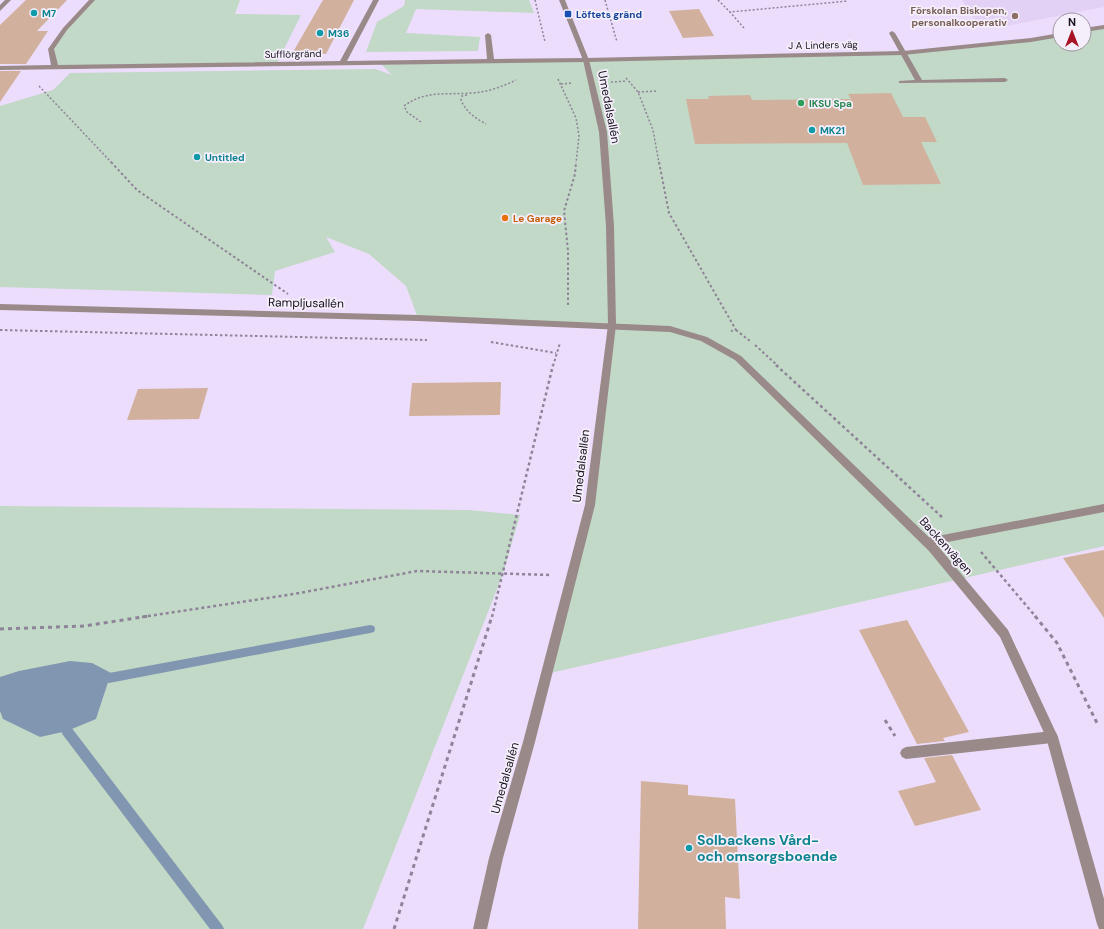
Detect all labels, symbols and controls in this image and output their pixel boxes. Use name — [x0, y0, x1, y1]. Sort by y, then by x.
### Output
place label: Förskolan Biskopen, personalkooperativ — [911, 4, 1008, 29]
place label: M7 — [42, 7, 57, 20]
marker: M7 — [29, 8, 39, 18]
place label: Löftets gränd — [576, 8, 642, 21]
marker: Löftets gränd — [563, 9, 573, 19]
marker: Förskolan Biskopen, personalkooperativ — [1010, 11, 1020, 21]
north arrow — [1052, 12, 1092, 52]
text: N — [1068, 15, 1076, 29]
place label: M36 — [328, 27, 349, 40]
marker: M36 — [315, 28, 325, 38]
street label: J A Linders väg — [788, 38, 858, 52]
street label: Sufflörgränd — [264, 47, 322, 61]
street label: Umedalsallén — [594, 69, 624, 145]
place label: IKSU Spa — [809, 97, 852, 110]
marker: IKSU Spa — [796, 98, 806, 108]
place label: MK21 — [820, 124, 845, 137]
marker: MK21 — [807, 125, 817, 135]
place label: Untitled — [205, 151, 245, 164]
marker: Untitled — [192, 152, 202, 162]
place label: Le Garage — [513, 212, 562, 225]
marker: Le Garage — [500, 213, 510, 223]
street label: Rampljusallén — [268, 294, 344, 312]
street label: Umedalsallén — [569, 428, 593, 504]
street label: Backenvägen — [916, 514, 976, 578]
street label: Umedalsallén — [487, 740, 523, 816]
place label: Solbackens Vård- och omsorgsboende — [697, 831, 837, 865]
marker: Solbackens Vård- och omsorgsboende — [684, 843, 694, 853]

